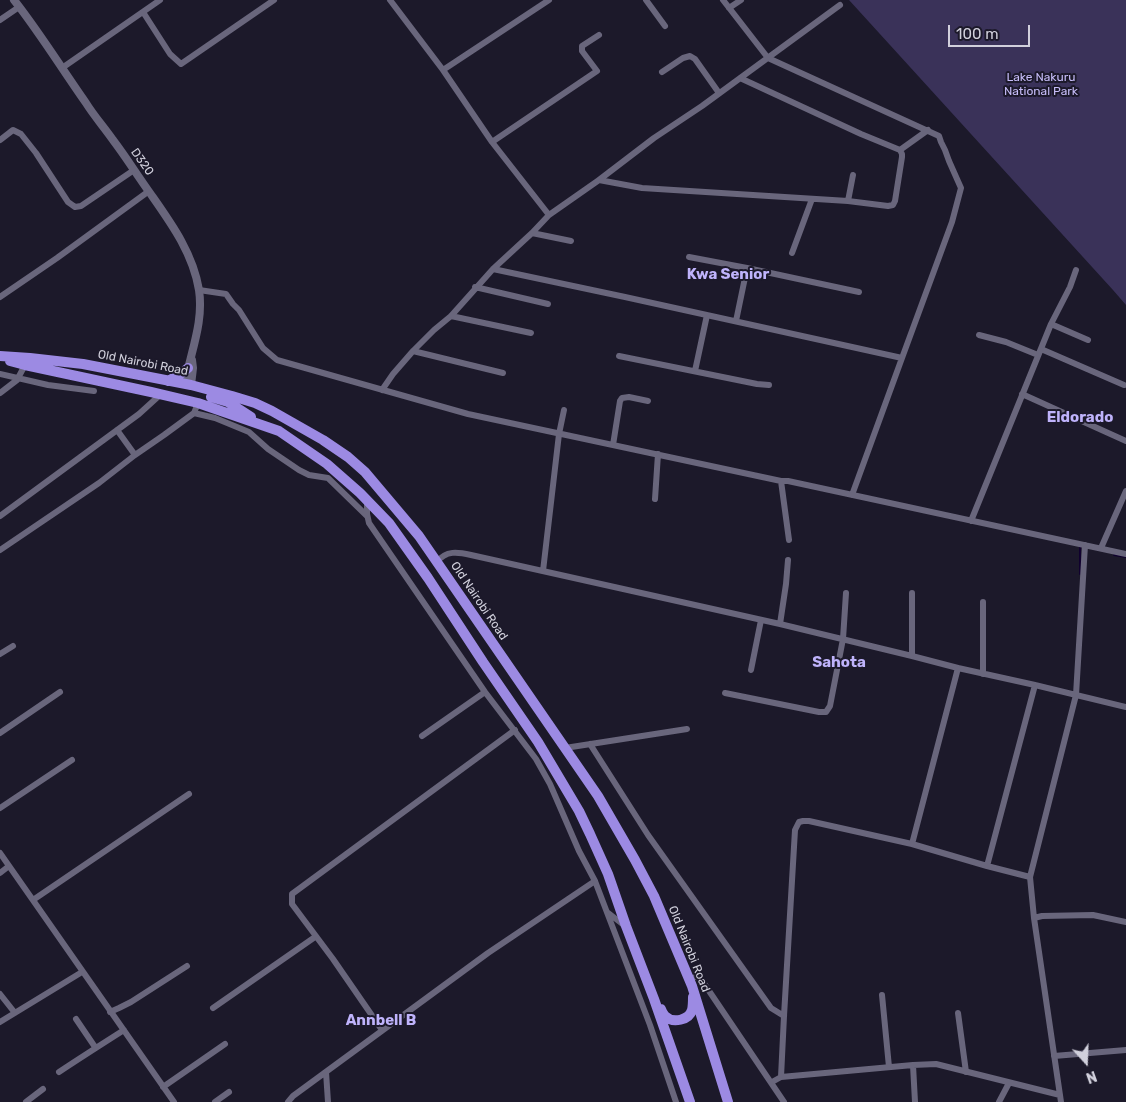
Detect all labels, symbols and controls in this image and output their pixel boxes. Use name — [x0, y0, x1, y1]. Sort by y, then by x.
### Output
scale bar — [951, 15, 1034, 47]
text: 100 m — [956, 25, 998, 43]
park label: Lake Nakuru National Park — [1004, 71, 1078, 99]
street label: D320 — [127, 146, 157, 178]
district label: Kwa Senior — [687, 266, 769, 284]
street label: Old Nairobi Road — [97, 347, 189, 379]
district label: Eldorado — [1047, 409, 1113, 427]
street label: Old Nairobi Road — [447, 559, 511, 643]
district label: Sahota — [812, 654, 866, 672]
street label: Old Nairobi Road — [665, 904, 713, 994]
district label: Annbell B — [346, 1012, 416, 1030]
north arrow — [1061, 1037, 1111, 1087]
text: N — [1084, 1067, 1099, 1086]

